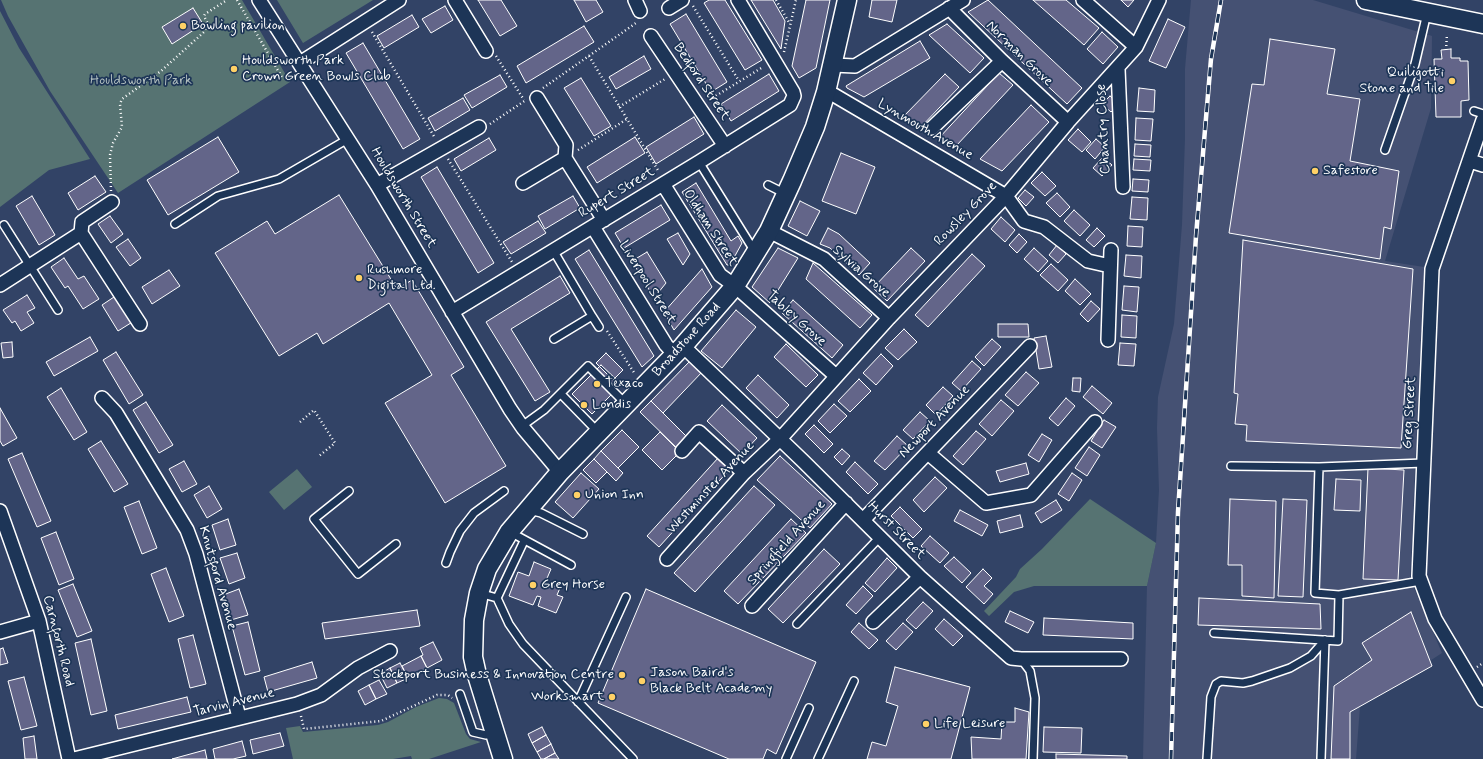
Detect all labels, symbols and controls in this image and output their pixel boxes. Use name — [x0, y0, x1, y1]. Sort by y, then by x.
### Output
place label: Bowling pavilion — [191, 18, 285, 34]
street label: Norman Grove — [982, 18, 1056, 90]
marker: Bowling pavilion — [178, 21, 188, 31]
street label: Bedford Street — [669, 40, 733, 124]
place label: Houldsworth Park Crown Green Bowls Club — [242, 53, 391, 86]
marker: Houldsworth Park Crown Green Bowls Club — [229, 64, 239, 74]
place label: Quiligotti Stone and Tile — [1360, 65, 1444, 98]
park label: Houldsworth Park — [90, 73, 192, 89]
marker: Quiligotti Stone and Tile — [1447, 76, 1457, 86]
street label: Chantry Close — [1093, 83, 1115, 175]
street label: Lynmouth Avenue — [874, 96, 976, 164]
street label: Houldsworth Street — [366, 145, 440, 251]
place label: Safestore — [1323, 163, 1378, 179]
street label: Rupert Street — [576, 164, 658, 222]
marker: Safestore — [1310, 166, 1320, 176]
street label: Rowsley Grove — [931, 178, 1001, 250]
street label: Oldham Street — [679, 186, 741, 270]
street label: Liverpool Street — [615, 238, 679, 328]
street label: Sylvia Grove — [829, 242, 893, 302]
place label: Rushmore Digital Ltd. — [367, 262, 436, 294]
marker: Rushmore Digital Ltd. — [354, 273, 364, 283]
street label: Tabley Grove — [763, 288, 829, 350]
street label: Broadstone Road — [649, 299, 725, 381]
place label: Texaco — [605, 376, 643, 392]
street label: Greg Street — [1400, 377, 1420, 449]
marker: Texaco — [592, 379, 602, 389]
street label: Newport Avenue — [896, 382, 974, 462]
place label: Londis — [592, 397, 631, 413]
marker: Londis — [579, 400, 589, 410]
street label: Westminster Avenue — [664, 438, 758, 538]
place label: Union Inn — [585, 487, 644, 503]
marker: Union Inn — [572, 490, 582, 500]
street label: Springfield Avenue — [744, 497, 830, 589]
street label: Hurst Street — [863, 498, 929, 564]
street label: Knutsford Avenue — [194, 524, 240, 632]
place label: Grey Horse — [541, 577, 605, 593]
marker: Grey Horse — [528, 580, 538, 590]
street label: Carnforth Road — [39, 594, 77, 688]
place label: Jason Baird's Black Belt Academy — [650, 665, 772, 698]
place label: Stockport Business & Innovation Centre — [373, 667, 614, 683]
marker: Stockport Business & Innovation Centre — [617, 670, 627, 680]
marker: Jason Baird's Black Belt Academy — [637, 676, 647, 686]
street label: Tarvin Avenue — [192, 685, 276, 721]
place label: Worksmart — [531, 689, 604, 705]
marker: Worksmart — [607, 692, 617, 702]
place label: Life Leisure — [934, 716, 1005, 732]
marker: Life Leisure — [921, 719, 931, 729]

